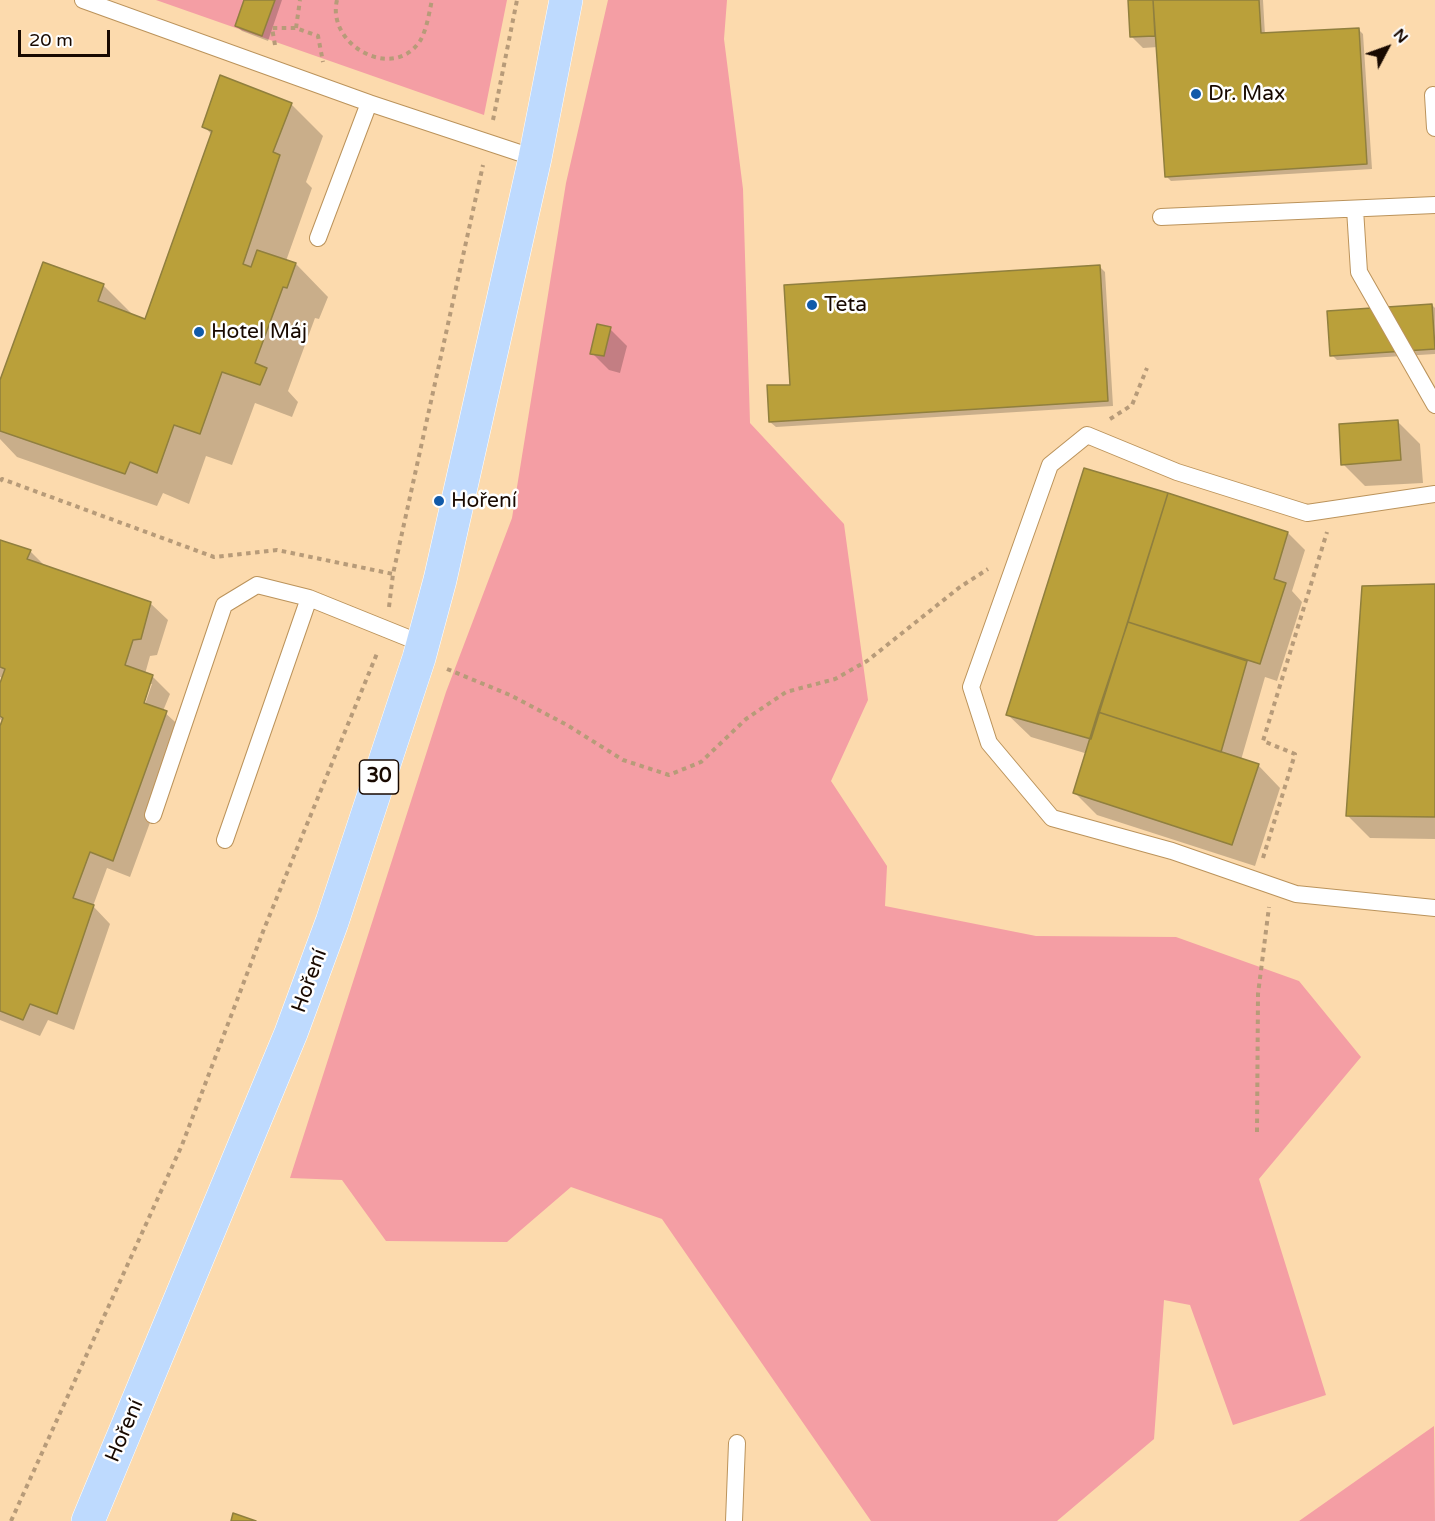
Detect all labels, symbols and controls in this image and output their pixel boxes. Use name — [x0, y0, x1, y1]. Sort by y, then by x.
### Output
scale bar — [21, 18, 112, 56]
north arrow — [1357, 18, 1417, 78]
text: N — [1389, 25, 1412, 48]
text: 20 m — [29, 29, 73, 51]
place label: Dr. Max — [1208, 81, 1285, 107]
marker: Dr. Max — [1189, 87, 1203, 101]
place label: Teta — [824, 292, 867, 318]
marker: Teta — [805, 298, 819, 312]
place label: Hotel Máj — [211, 319, 307, 345]
marker: Hotel Máj — [192, 325, 206, 339]
place label: Hoření — [451, 488, 517, 514]
marker: Hoření — [432, 494, 446, 508]
road number: 30 — [360, 760, 398, 794]
street label: Hoření — [287, 946, 333, 1016]
street label: Hoření — [101, 1396, 149, 1466]

